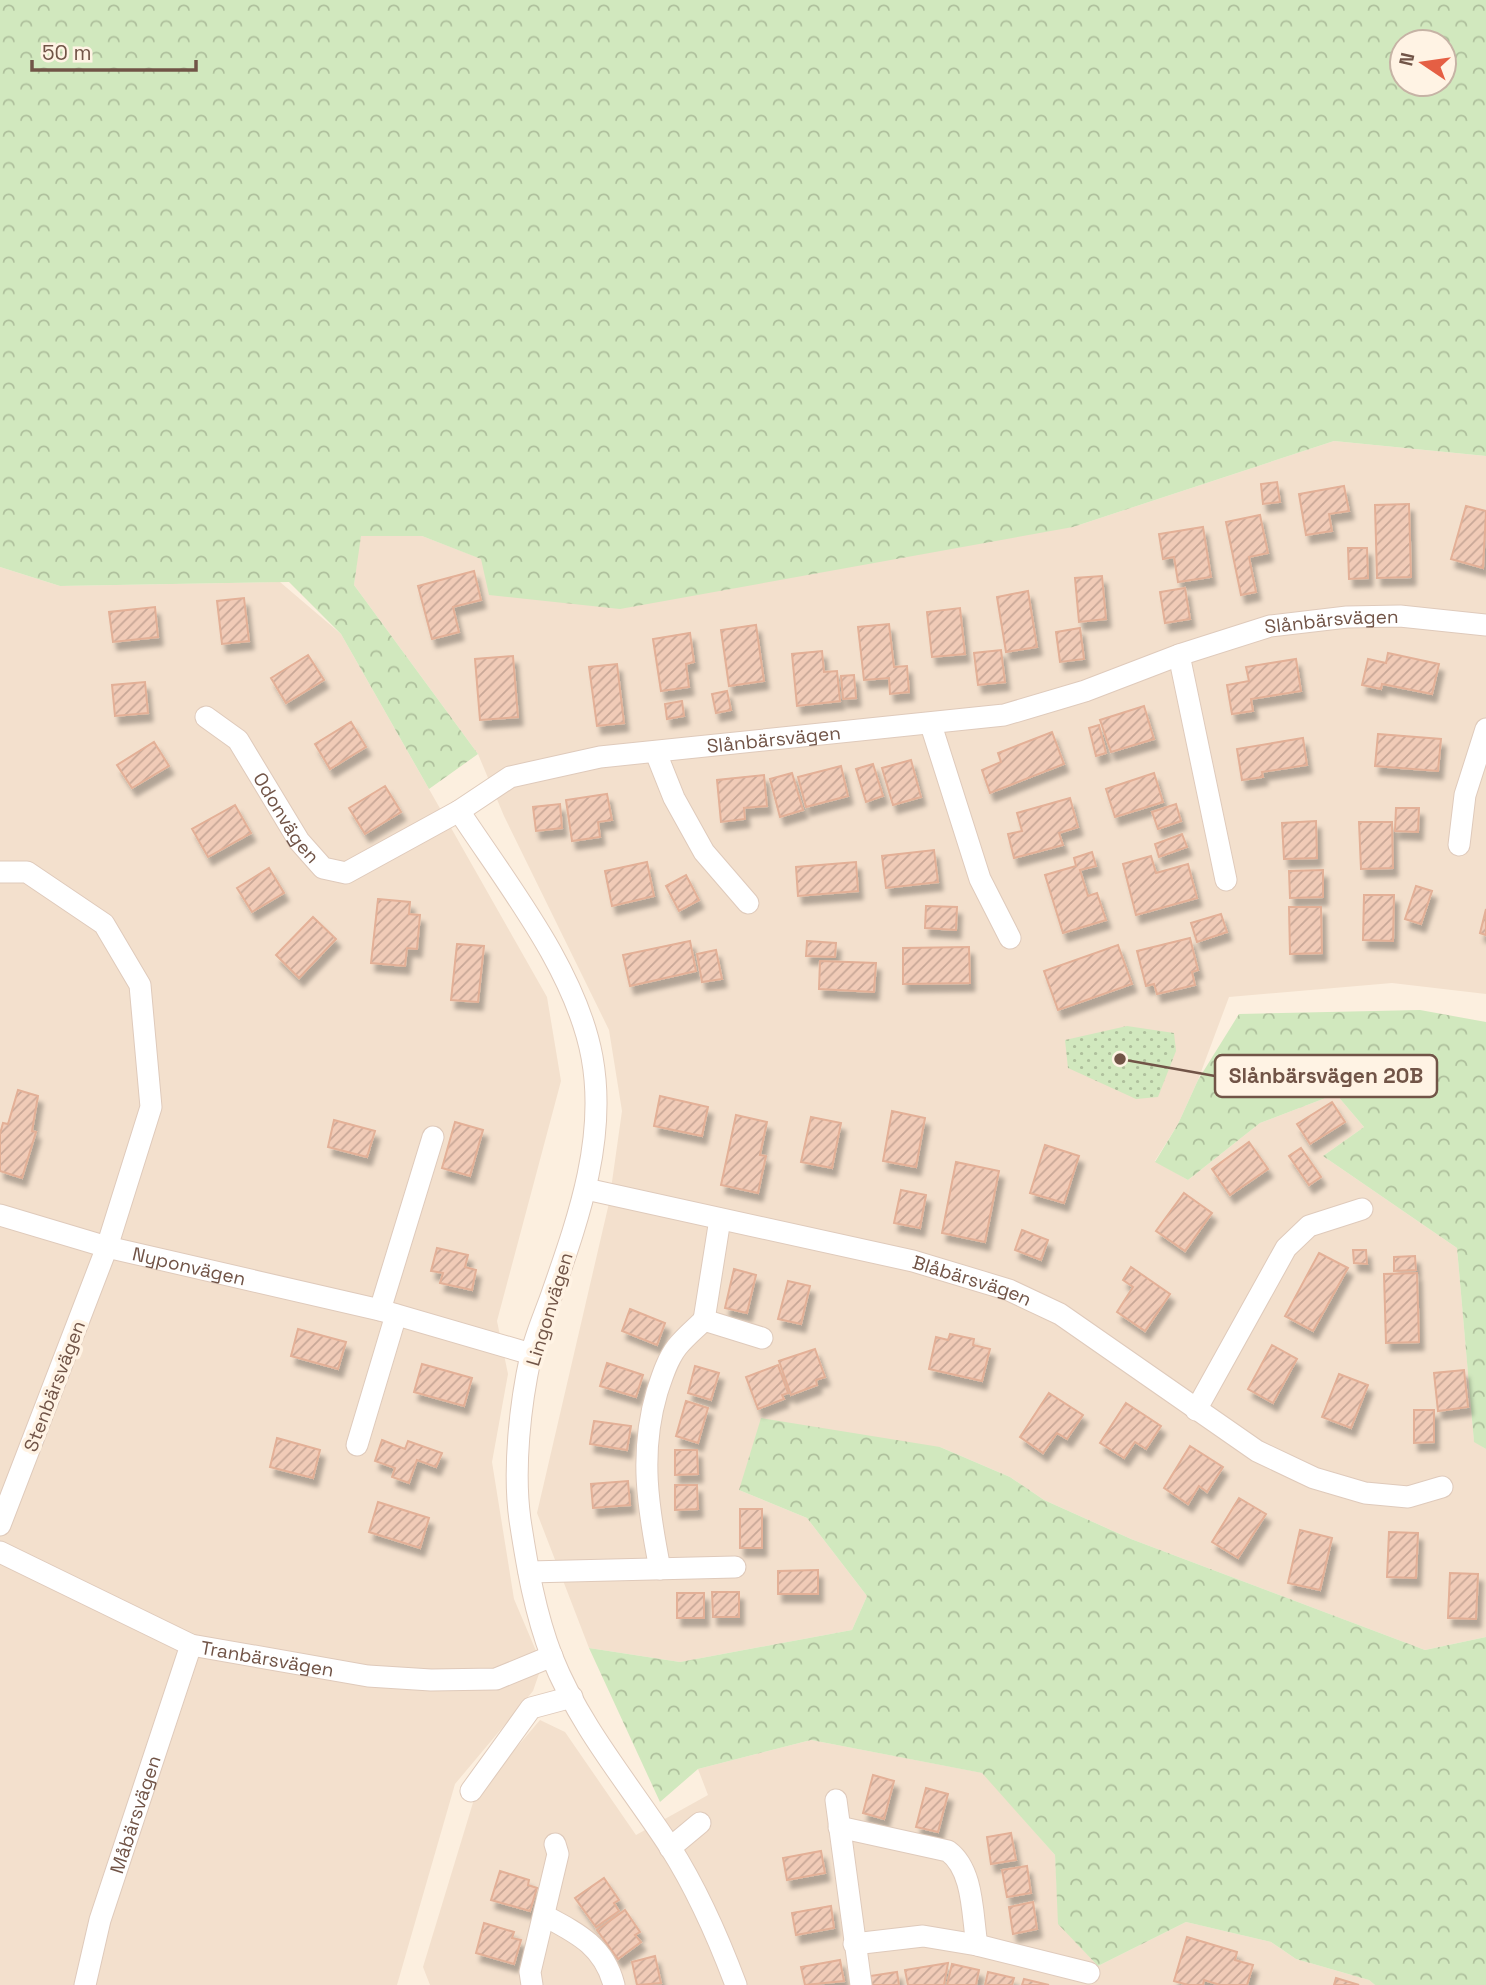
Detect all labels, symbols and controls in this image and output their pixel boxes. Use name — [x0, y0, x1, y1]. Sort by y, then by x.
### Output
scale bar — [32, 28, 196, 72]
north arrow — [1388, 28, 1458, 98]
text: 50 m — [42, 39, 92, 66]
text: N — [1393, 50, 1421, 68]
street label: Slånbärsvägen — [1263, 604, 1399, 640]
street label: Slånbärsvägen — [705, 720, 842, 759]
street label: Odonvägen — [247, 768, 325, 869]
callout: Slånbärsvägen 20B — [1215, 1055, 1437, 1097]
text: Slånbärsvägen 20B — [1229, 1062, 1423, 1089]
street label: Nyponvägen — [130, 1241, 248, 1292]
street label: Lingonvägen — [520, 1249, 579, 1369]
street label: Blåbärsvägen — [910, 1250, 1036, 1312]
street label: Stenbärsvägen — [18, 1317, 91, 1455]
street label: Tranbärsvägen — [199, 1635, 336, 1683]
street label: Måbärsvägen — [104, 1752, 167, 1877]

